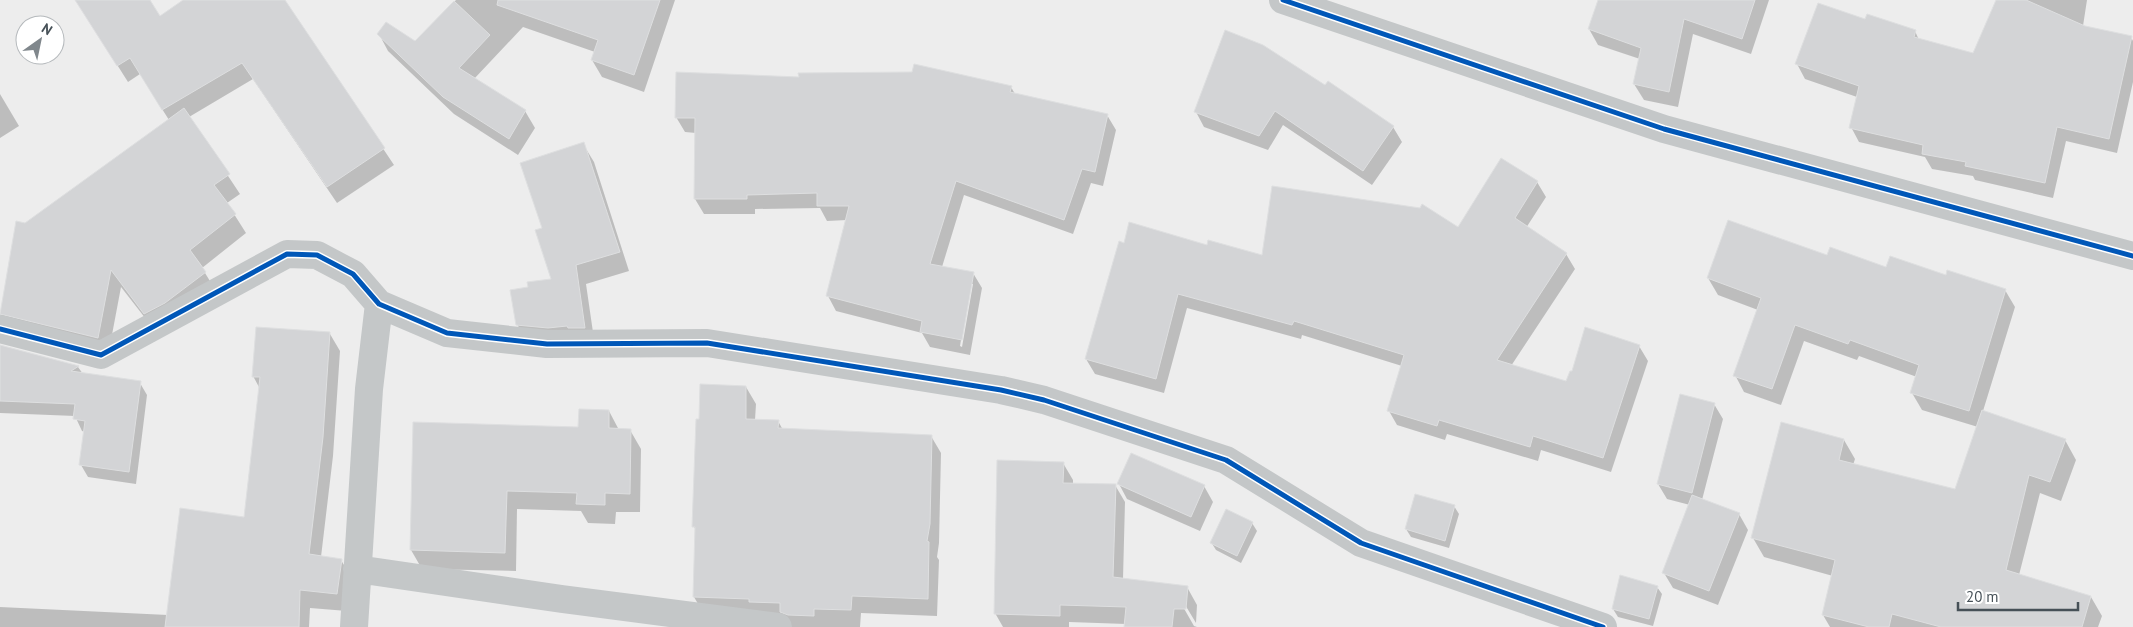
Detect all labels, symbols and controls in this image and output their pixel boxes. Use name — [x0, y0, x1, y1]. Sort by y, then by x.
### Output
north arrow — [15, 15, 65, 65]
text: N — [38, 19, 56, 39]
scale bar — [1958, 580, 2078, 612]
text: 20 m — [1966, 587, 1999, 606]

